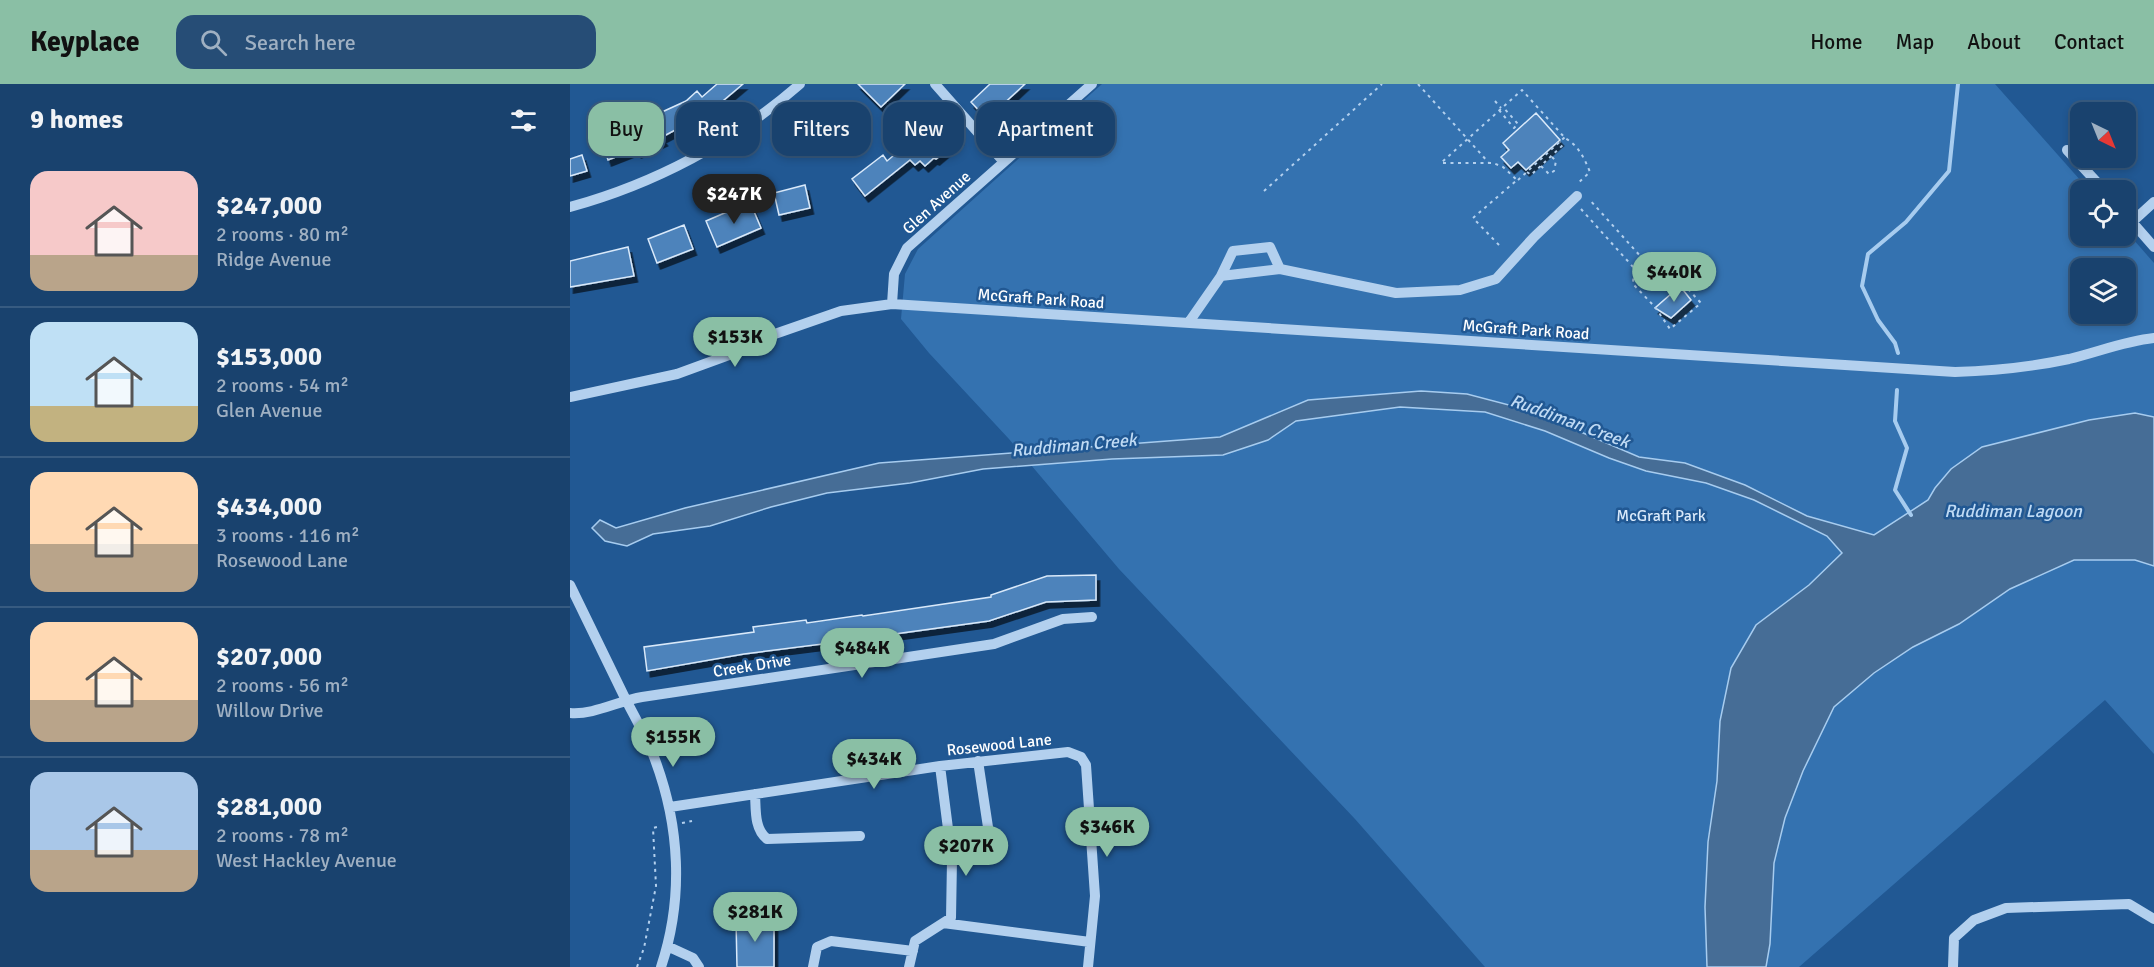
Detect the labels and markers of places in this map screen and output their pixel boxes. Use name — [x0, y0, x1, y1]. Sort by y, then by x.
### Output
pin: $247K — [692, 174, 776, 225]
pin: $440K — [1632, 252, 1716, 303]
pin: $153K — [693, 317, 777, 368]
pin: $484K — [820, 628, 904, 679]
pin: $155K — [631, 717, 715, 768]
pin: $434K — [832, 739, 916, 790]
pin: $346K — [1065, 807, 1149, 858]
pin: $207K — [924, 826, 1008, 877]
pin: $281K — [713, 892, 797, 943]

